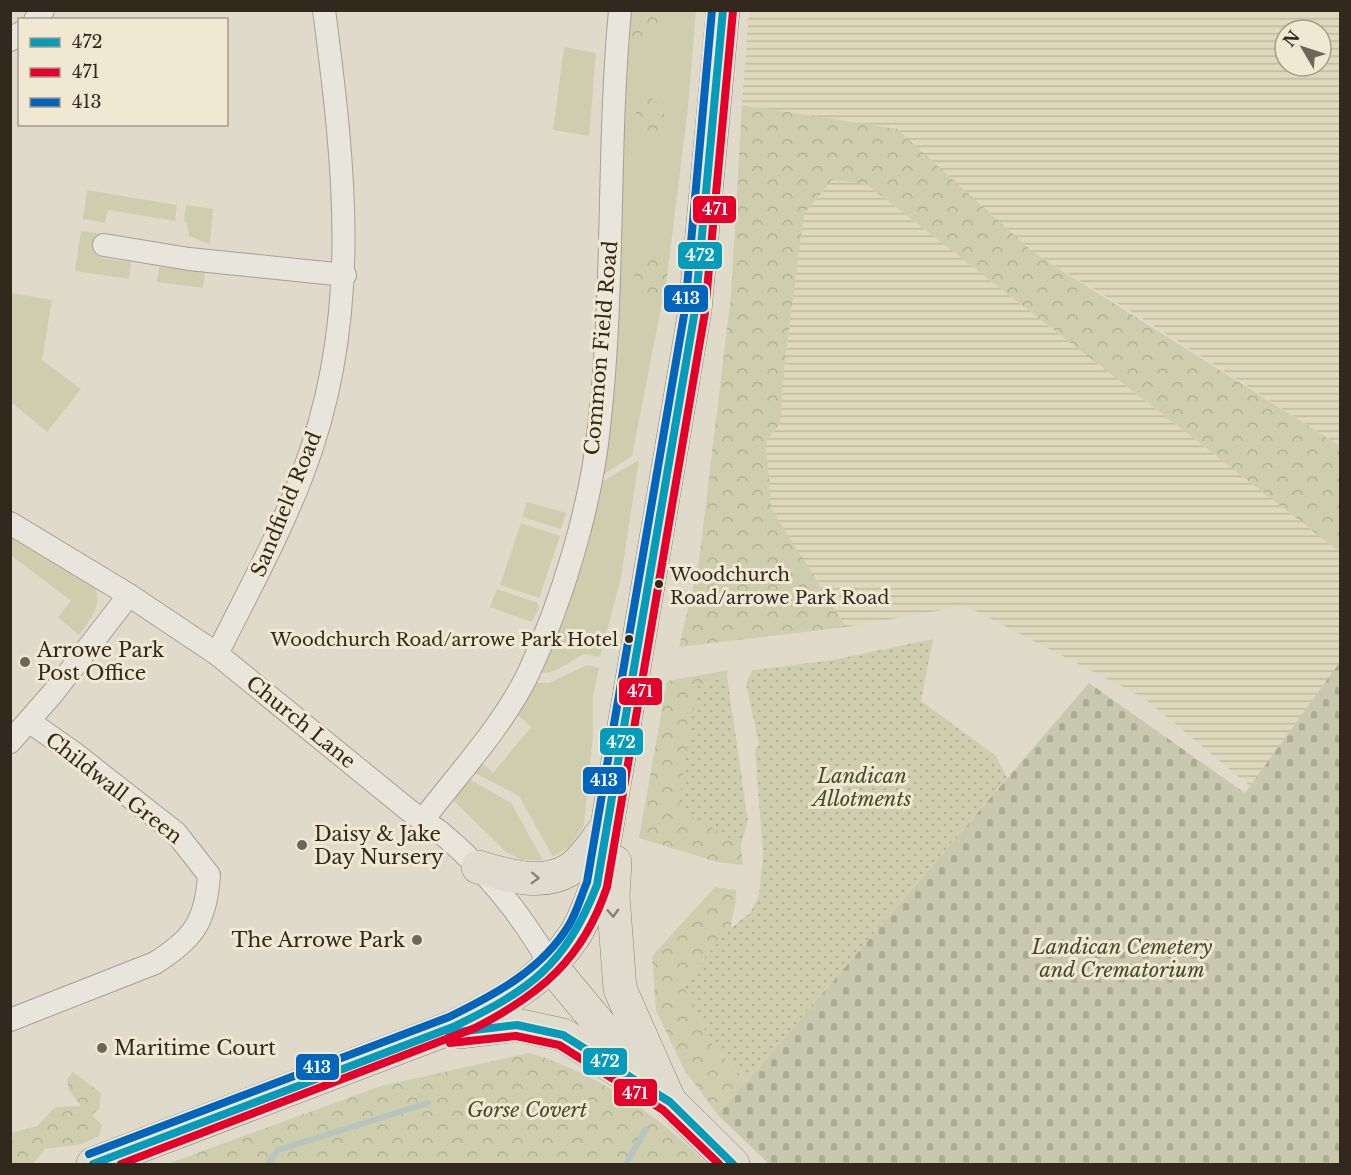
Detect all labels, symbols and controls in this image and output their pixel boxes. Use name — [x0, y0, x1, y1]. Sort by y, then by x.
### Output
legend — [18, 18, 228, 126]
north arrow — [1273, 18, 1333, 78]
text: N — [1279, 26, 1304, 51]
text: 472 — [72, 31, 103, 53]
text: 471 — [72, 61, 100, 83]
text: 413 — [72, 91, 102, 113]
line badge: 471 — [692, 195, 737, 224]
text: 471 — [702, 199, 728, 219]
street label: Common Field Road — [580, 240, 622, 456]
line badge: 472 — [677, 241, 723, 270]
text: 472 — [685, 245, 715, 265]
line badge: 413 — [663, 284, 709, 313]
text: 413 — [672, 288, 700, 308]
street label: Sandfield Road — [246, 428, 326, 580]
place label: Woodchurch Road/arrowe Park Road — [669, 564, 889, 609]
marker: Woodchurch Road/arrowe Park Road — [653, 578, 665, 590]
place label: Woodchurch Road/arrowe Park Hotel — [269, 629, 618, 651]
marker: Woodchurch Road/arrowe Park Hotel — [623, 633, 635, 645]
place label: Arrowe Park Post Office — [36, 638, 165, 685]
marker: Arrowe Park Post Office — [18, 655, 32, 669]
street label: Church Lane — [242, 671, 360, 773]
line badge: 471 — [618, 677, 663, 706]
text: 471 — [627, 681, 653, 701]
street label: Childwall Green — [41, 727, 187, 849]
line badge: 472 — [599, 727, 644, 756]
text: 472 — [606, 732, 636, 752]
park label: Landican Allotments — [810, 764, 912, 811]
line badge: 413 — [582, 766, 627, 795]
text: 413 — [590, 770, 618, 790]
place label: Daisy & Jake Day Nursery — [314, 822, 444, 869]
marker: Daisy & Jake Day Nursery — [295, 838, 309, 852]
one-way arrow — [531, 872, 540, 885]
one-way arrow — [607, 908, 620, 917]
place label: The Arrowe Park — [231, 928, 406, 952]
marker: The Arrowe Park — [410, 933, 424, 947]
park label: Landican Cemetery and Crematorium — [1031, 935, 1213, 982]
place label: Maritime Court — [114, 1036, 276, 1060]
marker: Maritime Court — [95, 1041, 109, 1055]
line badge: 472 — [582, 1047, 628, 1076]
text: 472 — [590, 1051, 620, 1071]
line badge: 413 — [295, 1053, 340, 1081]
text: 413 — [303, 1057, 331, 1077]
line badge: 471 — [613, 1078, 658, 1107]
text: 471 — [622, 1083, 648, 1103]
park label: Gorse Covert — [467, 1098, 588, 1122]

